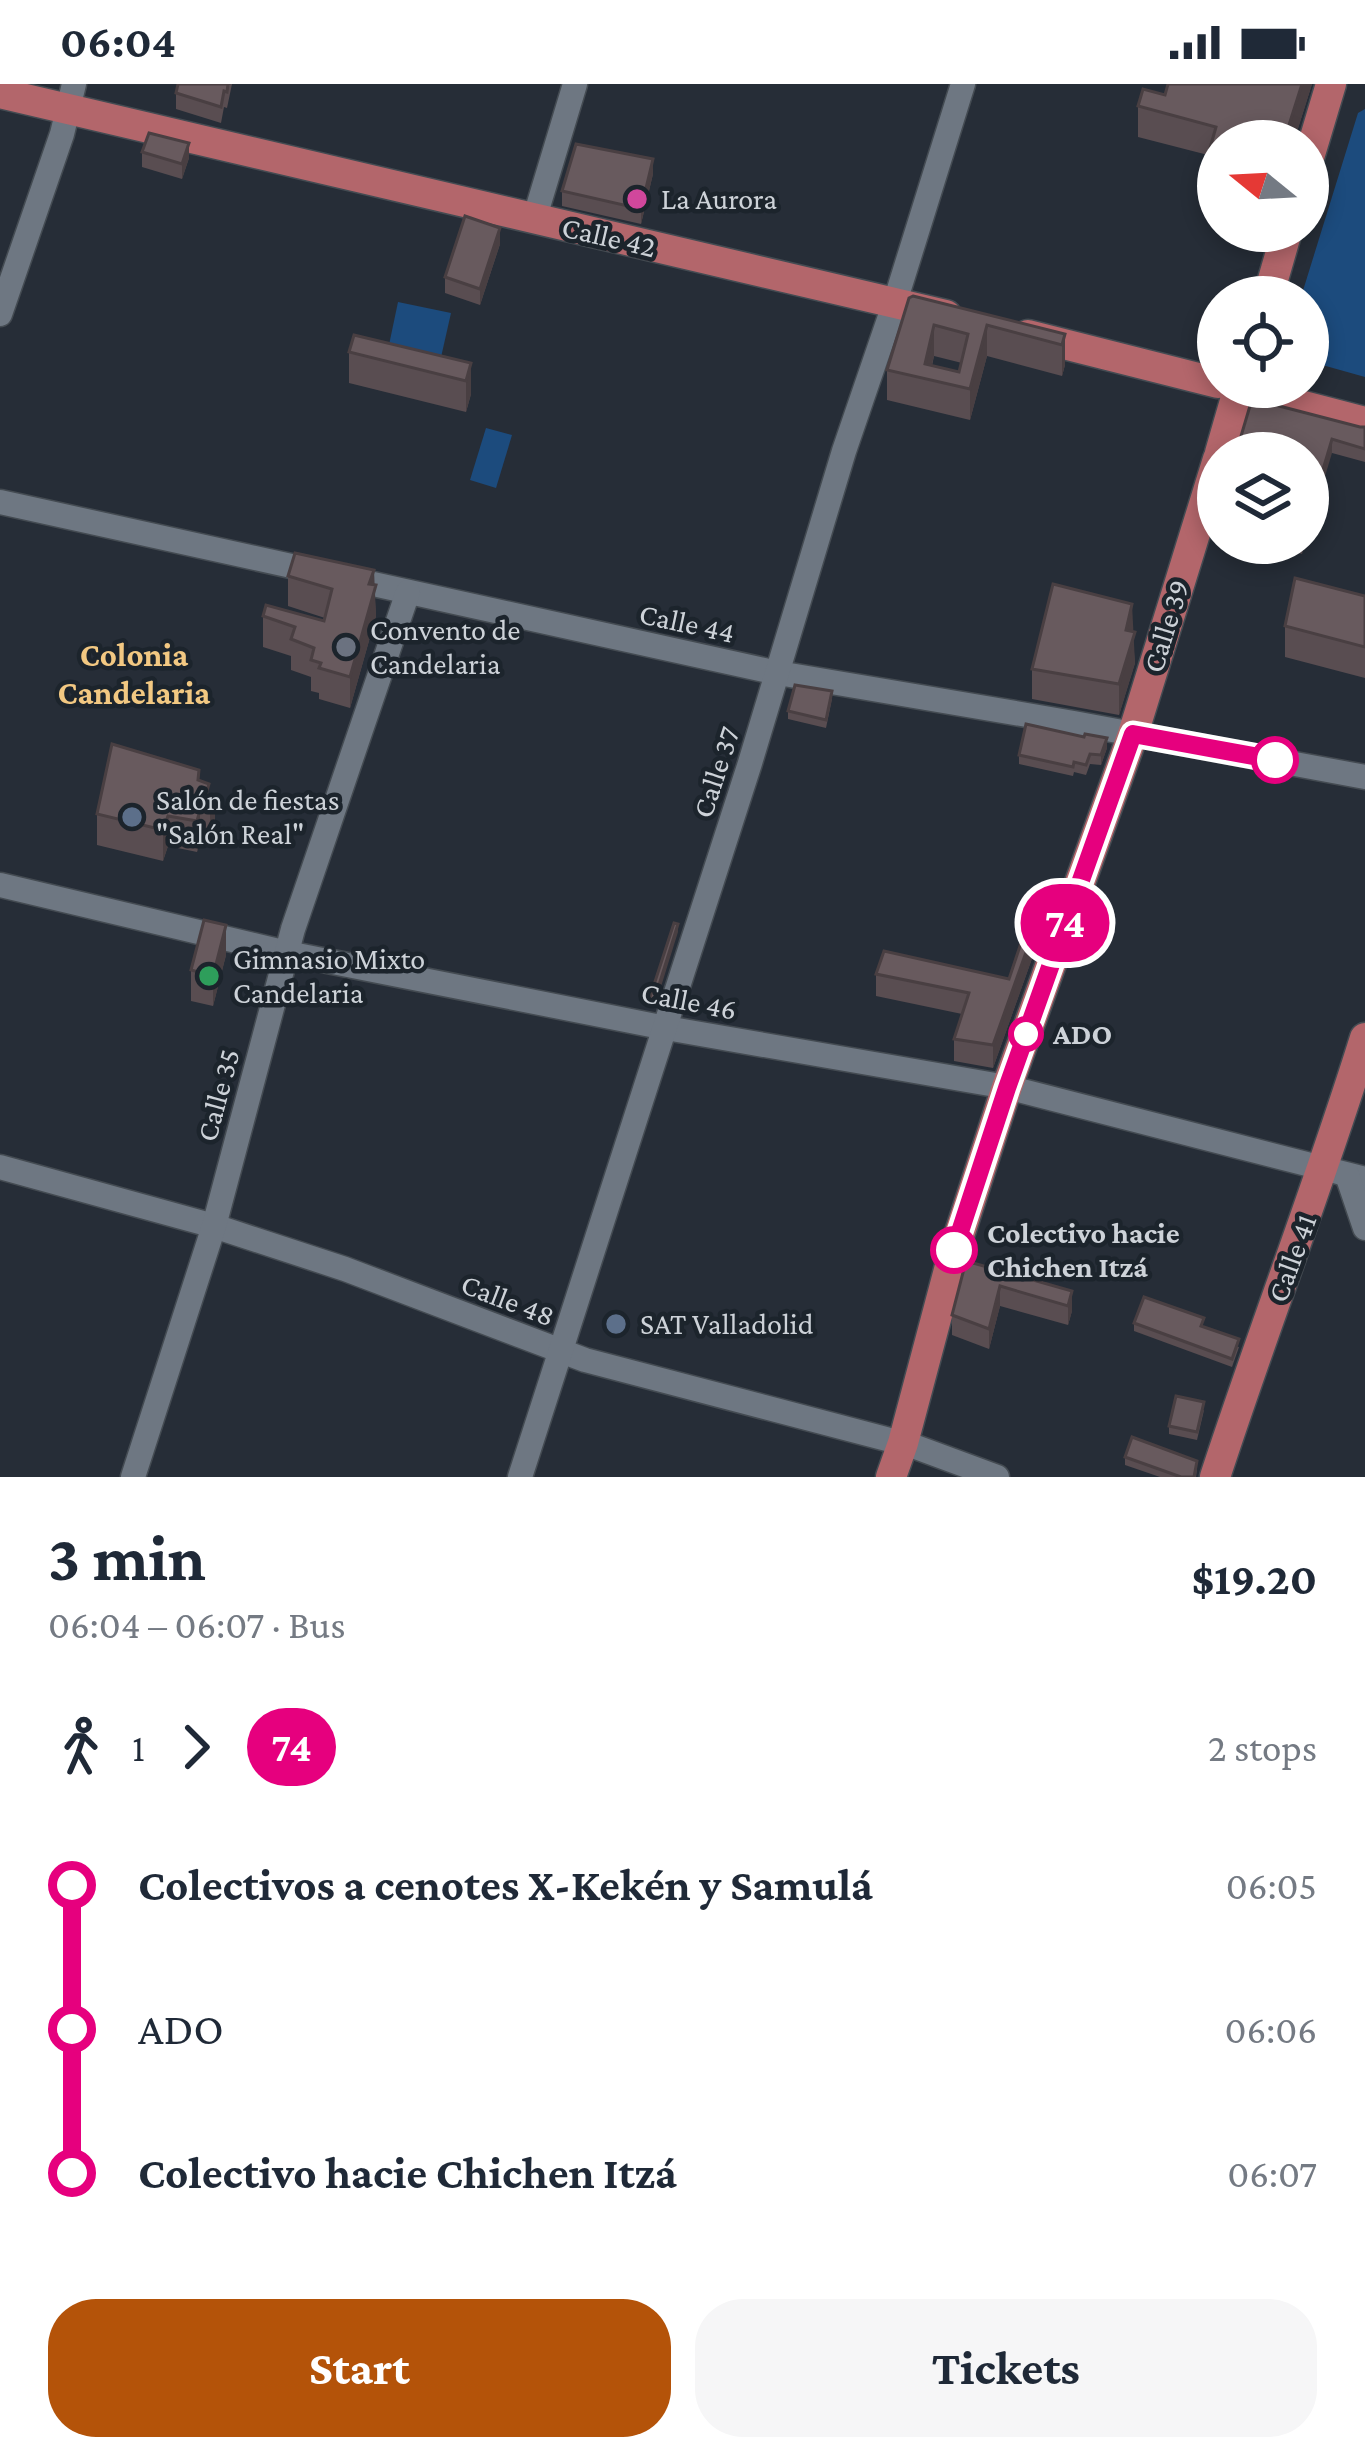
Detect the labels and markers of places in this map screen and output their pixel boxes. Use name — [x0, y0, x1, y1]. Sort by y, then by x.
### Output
place label: La Aurora — [661, 182, 777, 215]
marker: La Aurora — [624, 186, 650, 212]
place label: Convento de Candelaria — [370, 613, 521, 680]
marker: Convento de Candelaria — [333, 634, 359, 660]
unlabelled marker — [1253, 738, 1297, 782]
place label: Salón de fiestas "Salón Real" — [156, 783, 339, 850]
marker: Salón de fiestas "Salón Real" — [119, 804, 145, 830]
place label: Gimnasio Mixto Candelaria — [233, 942, 425, 1009]
marker: Gimnasio Mixto Candelaria — [196, 963, 222, 989]
place label: ADO — [1052, 1017, 1112, 1050]
marker: ADO — [1010, 1018, 1042, 1050]
place label: Colectivo hacie Chichen Itzá — [987, 1216, 1180, 1283]
marker: Colectivo hacie Chichen Itzá — [932, 1228, 976, 1272]
place label: SAT Valladolid — [640, 1307, 814, 1340]
marker: SAT Valladolid — [603, 1311, 629, 1337]

